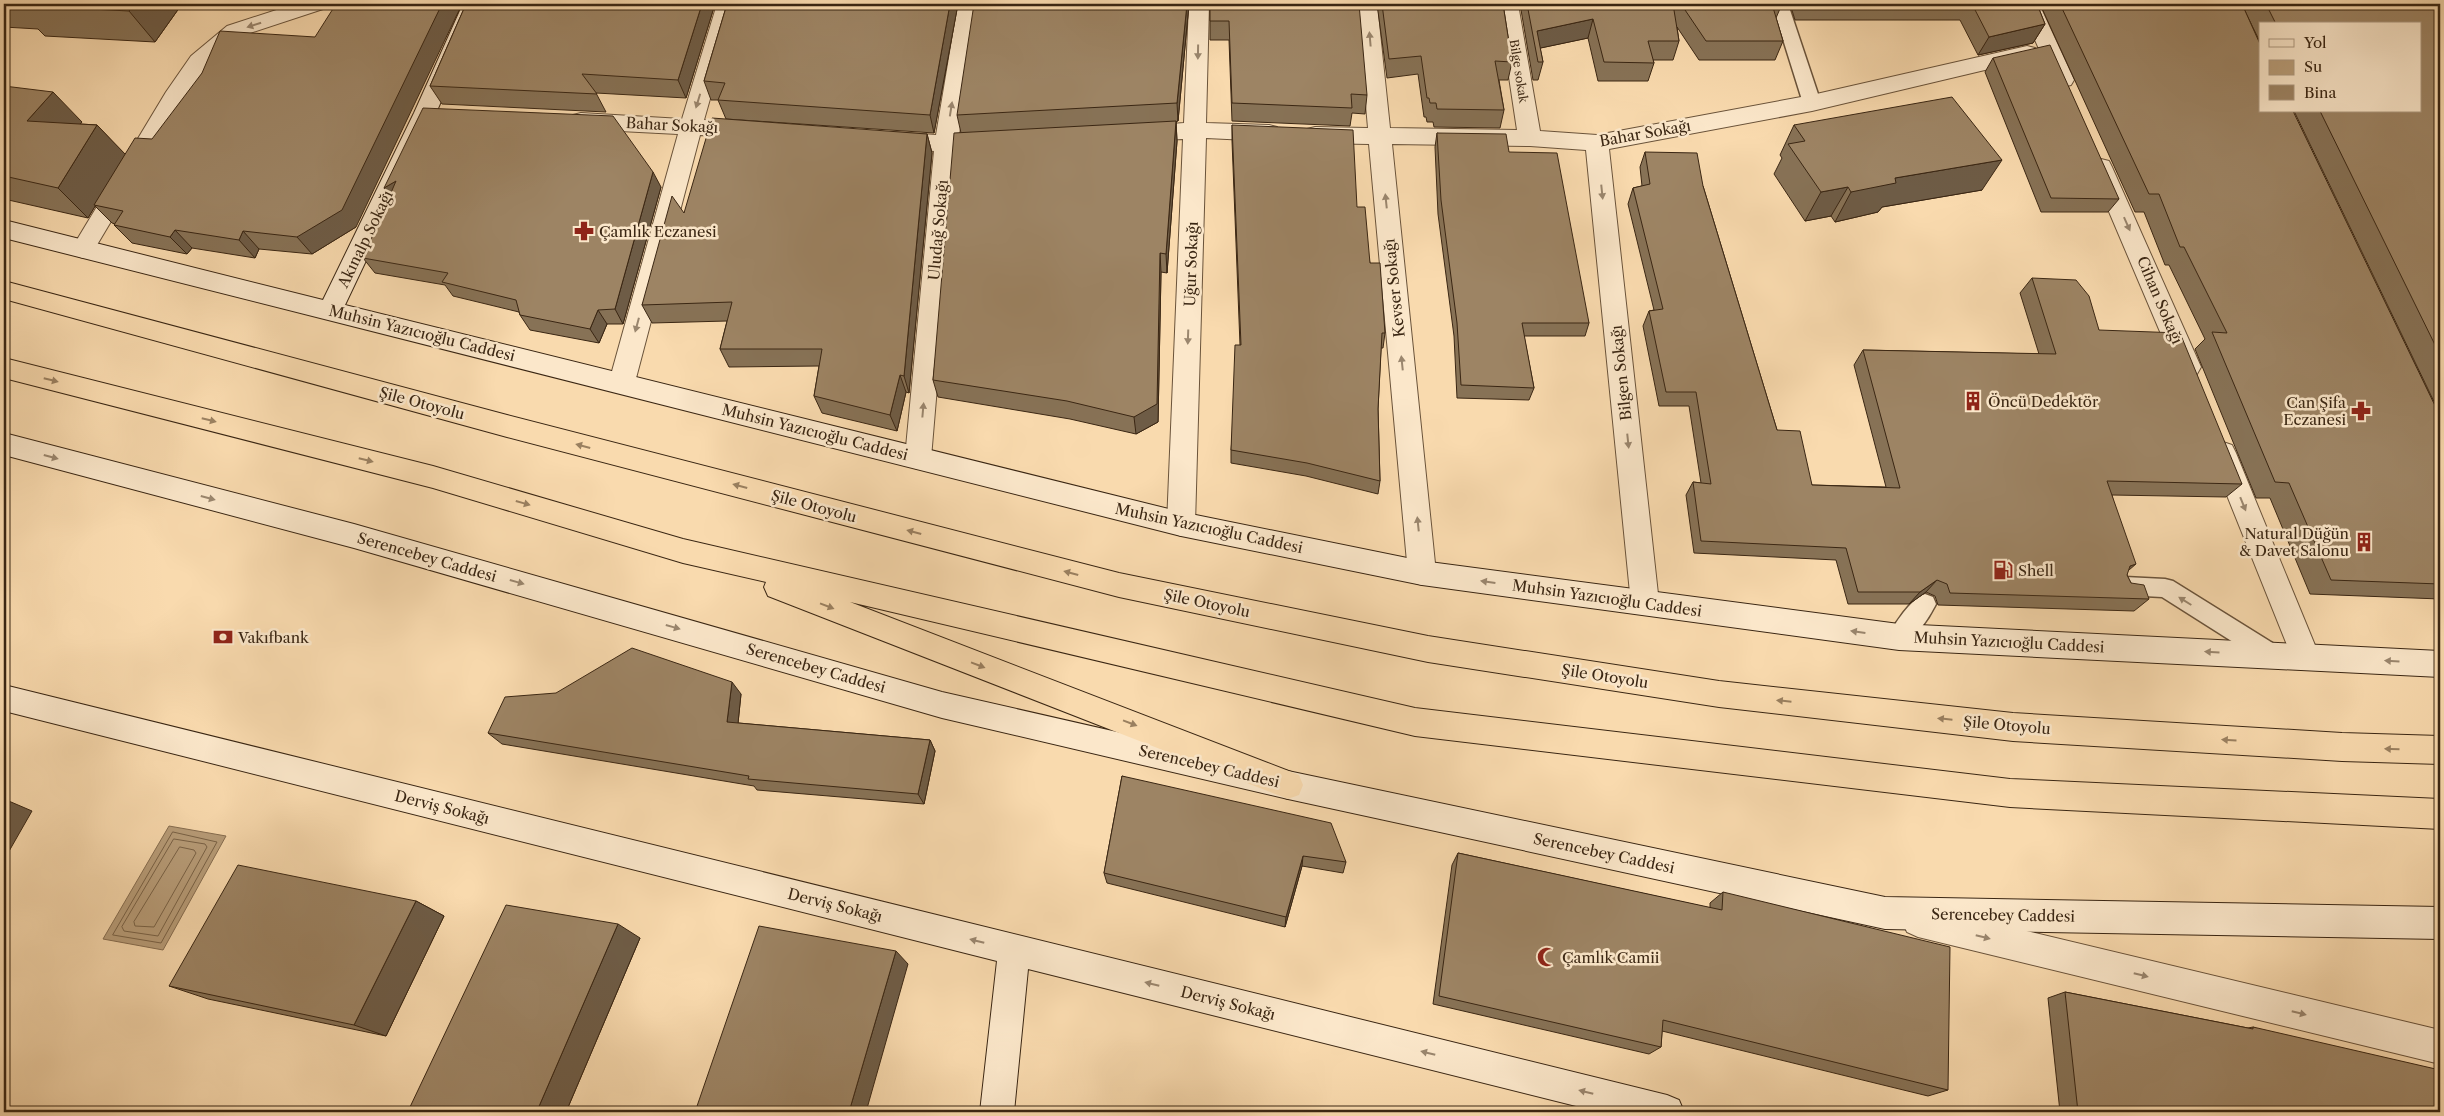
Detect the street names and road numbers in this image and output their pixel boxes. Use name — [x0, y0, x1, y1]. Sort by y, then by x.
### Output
street label: Bilge sokak — [1507, 38, 1532, 105]
street label: Bahar Sokağı — [625, 113, 719, 137]
street label: Bahar Sokağı — [1598, 116, 1693, 150]
street label: Uludağ Sokağı — [924, 178, 952, 281]
street label: Akınalp Sokağı — [333, 187, 397, 292]
street label: Uğur Sokağı — [1180, 221, 1202, 307]
street label: Kevser Sokağı — [1379, 237, 1409, 338]
street label: Cihan Sokağı — [2133, 253, 2187, 347]
street label: Muhsin Yazıcıoğlu Caddesi — [327, 301, 517, 365]
street label: Bilgen Sokağı — [1606, 324, 1635, 422]
street label: Şile Otoyolu — [377, 382, 467, 424]
street label: Muhsin Yazıcıoğlu Caddesi — [720, 400, 910, 464]
street label: Şile Otoyolu — [769, 485, 859, 527]
street label: Muhsin Yazıcıoğlu Caddesi — [1114, 499, 1305, 557]
street label: Serencebey Caddesi — [355, 528, 499, 586]
street label: Muhsin Yazıcıoğlu Caddesi — [1511, 575, 1703, 621]
street label: Şile Otoyolu — [1162, 585, 1252, 621]
street label: Muhsin Yazıcıoğlu Caddesi — [1913, 628, 2105, 657]
street label: Serencebey Caddesi — [744, 639, 888, 697]
street label: Şile Otoyolu — [1560, 660, 1650, 692]
street label: Şile Otoyolu — [1962, 712, 2052, 738]
street label: Serencebey Caddesi — [1137, 741, 1282, 792]
street label: Derviş Sokağı — [393, 786, 492, 828]
street label: Serencebey Caddesi — [1532, 829, 1677, 877]
street label: Derviş Sokağı — [786, 884, 885, 926]
street label: Serencebey Caddesi — [1931, 904, 2076, 926]
street label: Derviş Sokağı — [1179, 982, 1278, 1024]

